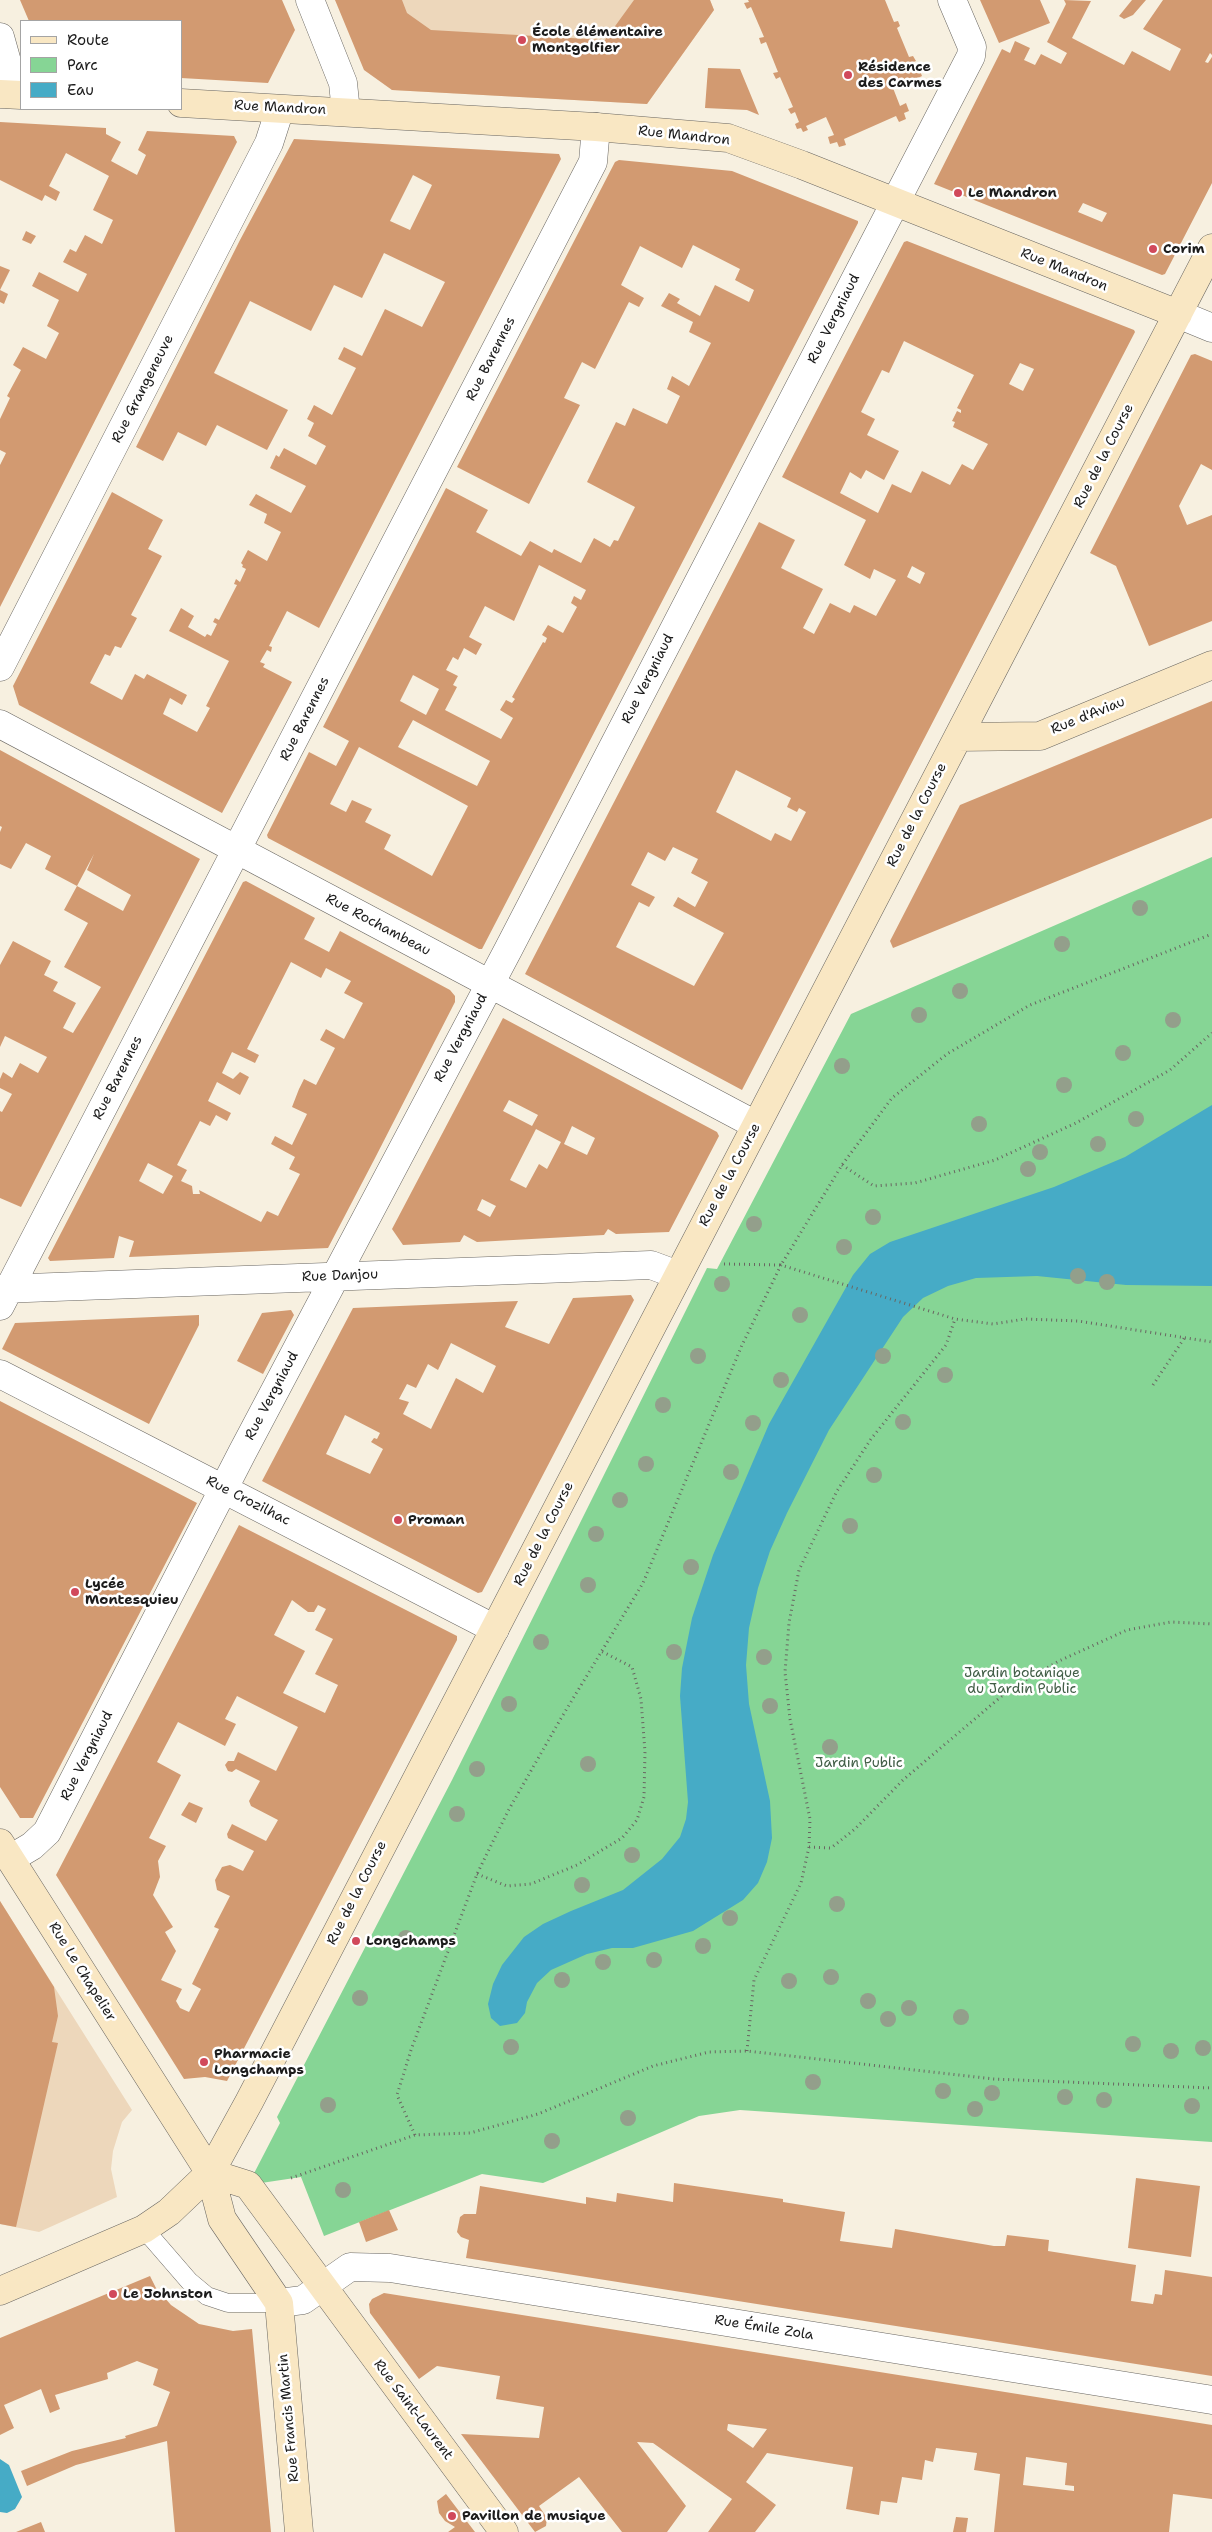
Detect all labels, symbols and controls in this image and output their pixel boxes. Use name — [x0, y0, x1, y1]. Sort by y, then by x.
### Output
legend — [20, 20, 182, 110]
place label: École élémentaire Montgolfier — [532, 24, 663, 56]
text: Route — [67, 30, 109, 50]
marker: École élémentaire Montgolfier — [516, 34, 528, 46]
text: Parc — [67, 55, 98, 75]
place label: Résidence des Carmes — [858, 59, 942, 92]
marker: Résidence des Carmes — [842, 69, 854, 81]
text: Eau — [67, 80, 94, 100]
street label: Rue Mandron — [233, 97, 327, 119]
street label: Rue Mandron — [637, 123, 731, 149]
place label: Le Mandron — [968, 185, 1057, 201]
marker: Le Mandron — [952, 187, 964, 199]
place label: Corim — [1163, 241, 1205, 257]
marker: Corim — [1147, 243, 1159, 255]
street label: Rue Mandron — [1018, 245, 1110, 295]
street label: Rue Vergniaud — [804, 271, 864, 367]
street label: Rue Barennes — [463, 314, 519, 404]
street label: Rue Grangeneuve — [108, 332, 178, 446]
street label: Rue de la Course — [1071, 401, 1137, 511]
street label: Rue Vergniaud — [618, 631, 678, 727]
street label: Rue Barennes — [277, 674, 333, 764]
street label: Rue d'Aviau — [1048, 694, 1128, 738]
street label: Rue de la Course — [884, 760, 950, 870]
street label: Rue Rochambeau — [323, 890, 433, 960]
street label: Rue Vergniaud — [431, 991, 491, 1085]
street label: Rue Barennes — [90, 1033, 146, 1123]
street label: Rue de la Course — [696, 1121, 764, 1229]
street label: Rue Danjou — [302, 1266, 378, 1286]
street label: Rue Vergniaud — [242, 1349, 302, 1443]
street label: Rue Crozilhac — [203, 1473, 293, 1529]
street label: Rue de la Course — [511, 1479, 577, 1589]
place label: Proman — [408, 1512, 465, 1528]
marker: Proman — [392, 1514, 404, 1526]
place label: Lycée Montesquieu — [85, 1576, 179, 1608]
marker: Lycée Montesquieu — [69, 1586, 81, 1598]
park label: Jardin botanique du Jardin Public — [964, 1665, 1080, 1698]
street label: Rue Vergniaud — [57, 1708, 117, 1804]
park label: Jardin Public — [815, 1755, 903, 1771]
street label: Rue de la Course — [324, 1838, 390, 1948]
street label: Rue Le Chapelier — [45, 1919, 119, 2025]
place label: Longchamps — [366, 1933, 456, 1949]
marker: Longchamps — [350, 1935, 362, 1947]
place label: Pharmacie Longchamps — [214, 2046, 304, 2078]
marker: Pharmacie Longchamps — [198, 2056, 210, 2068]
place label: Le Johnston — [123, 2286, 213, 2302]
marker: Le Johnston — [107, 2288, 119, 2300]
street label: Rue Émile Zola — [713, 2312, 815, 2344]
street label: Rue Francis Martin — [275, 2353, 303, 2483]
street label: Rue Saint-Laurent — [370, 2356, 456, 2464]
place label: Pavillon de musique — [462, 2508, 606, 2524]
marker: Pavillon de musique — [446, 2510, 458, 2522]

